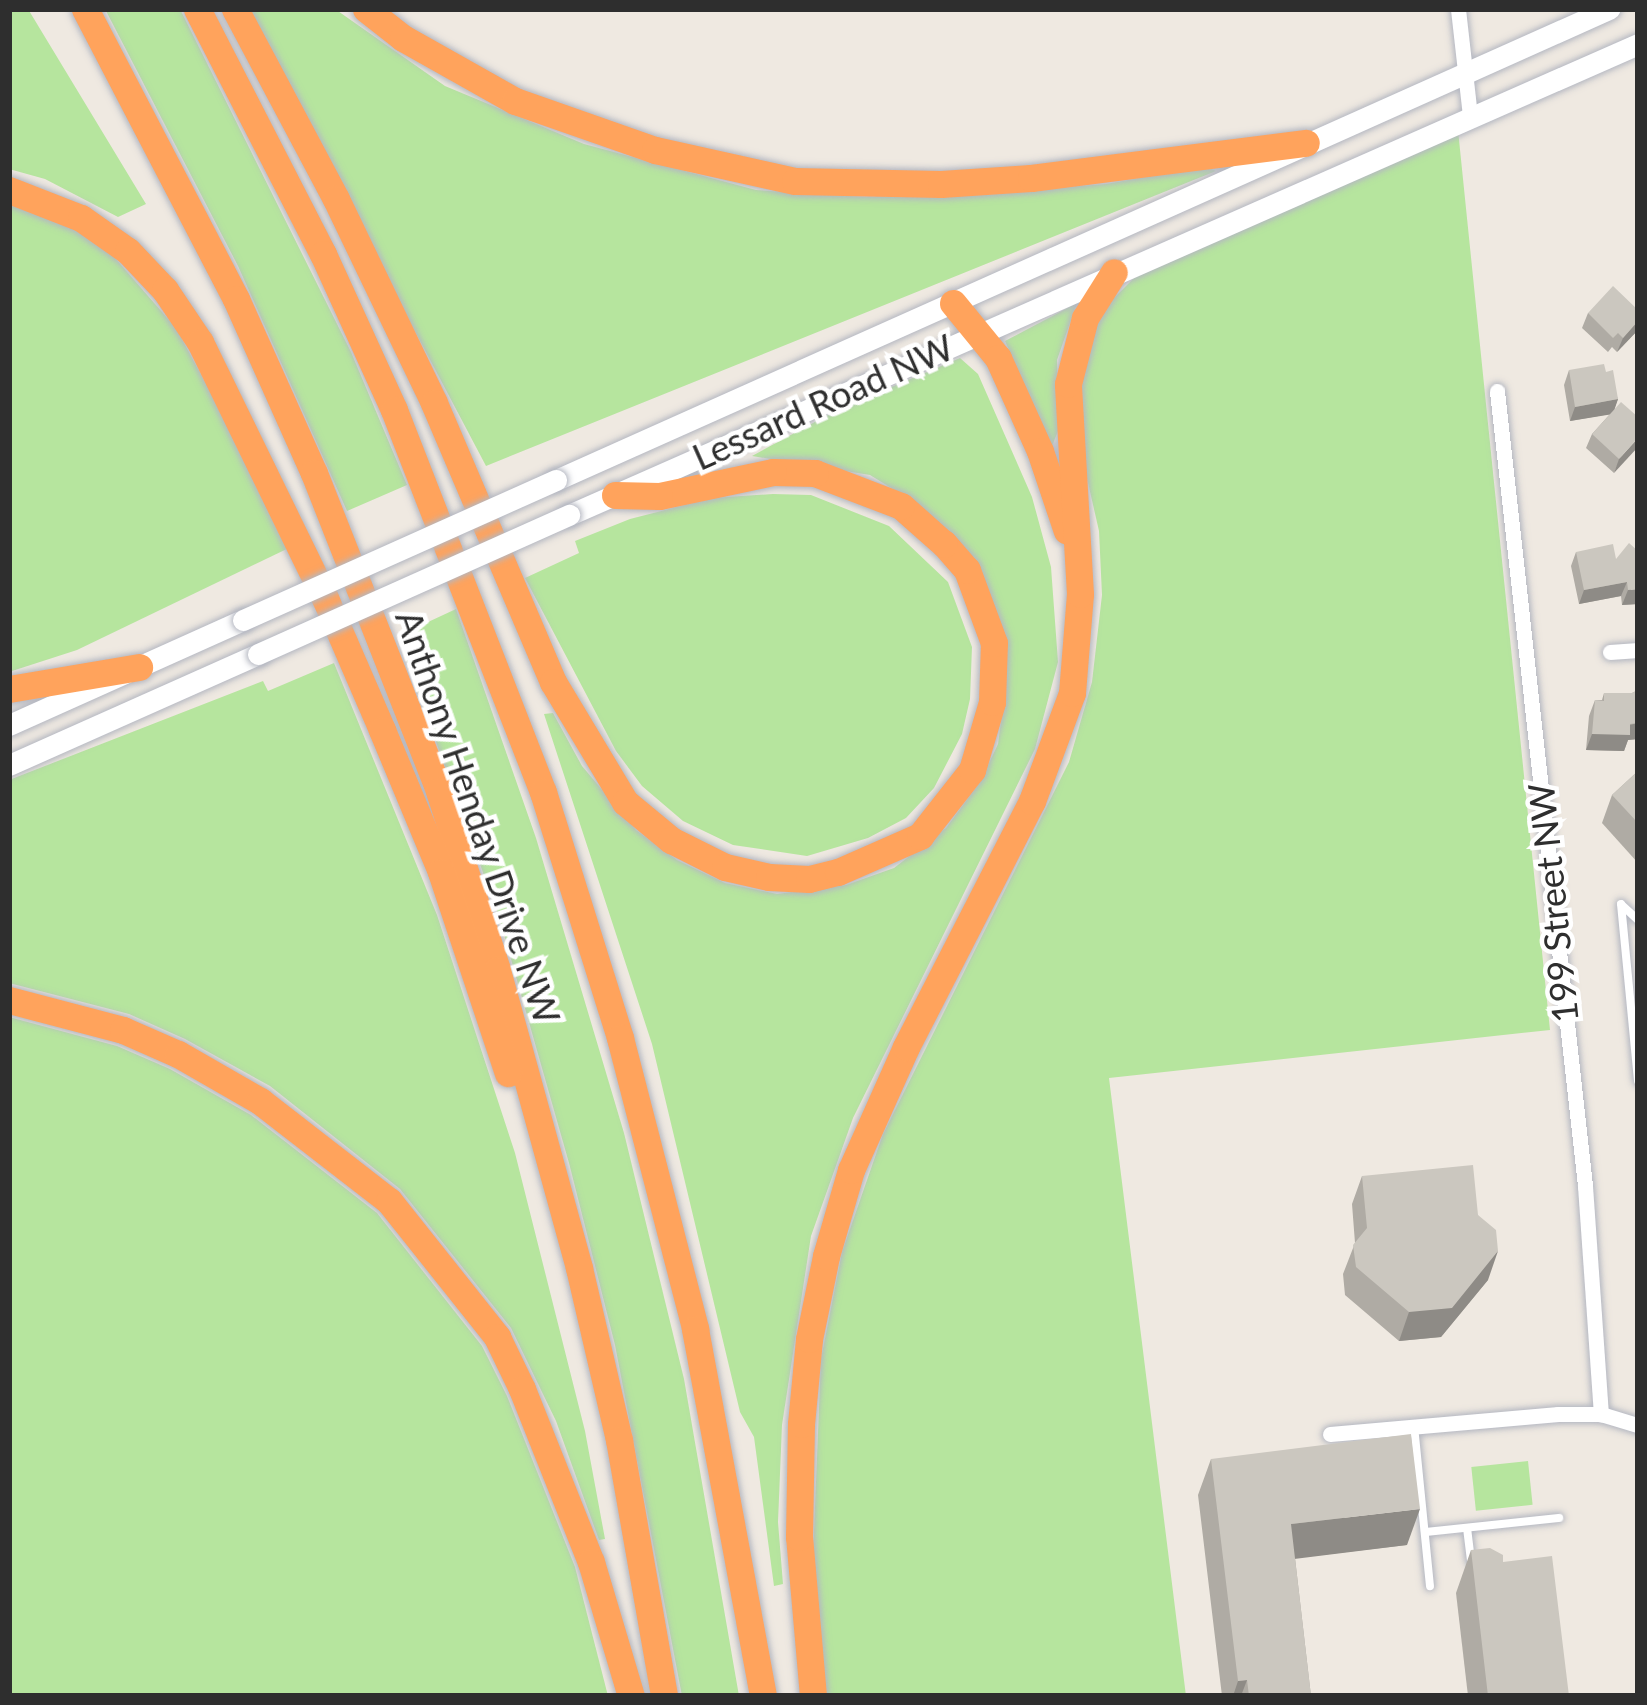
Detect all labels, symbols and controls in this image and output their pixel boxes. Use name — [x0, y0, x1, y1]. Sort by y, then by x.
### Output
street label: Lessard Road NW — [686, 325, 960, 479]
street label: Anthony Henday Drive NW — [387, 604, 569, 1030]
street label: 199 Street NW — [1519, 781, 1587, 1025]

